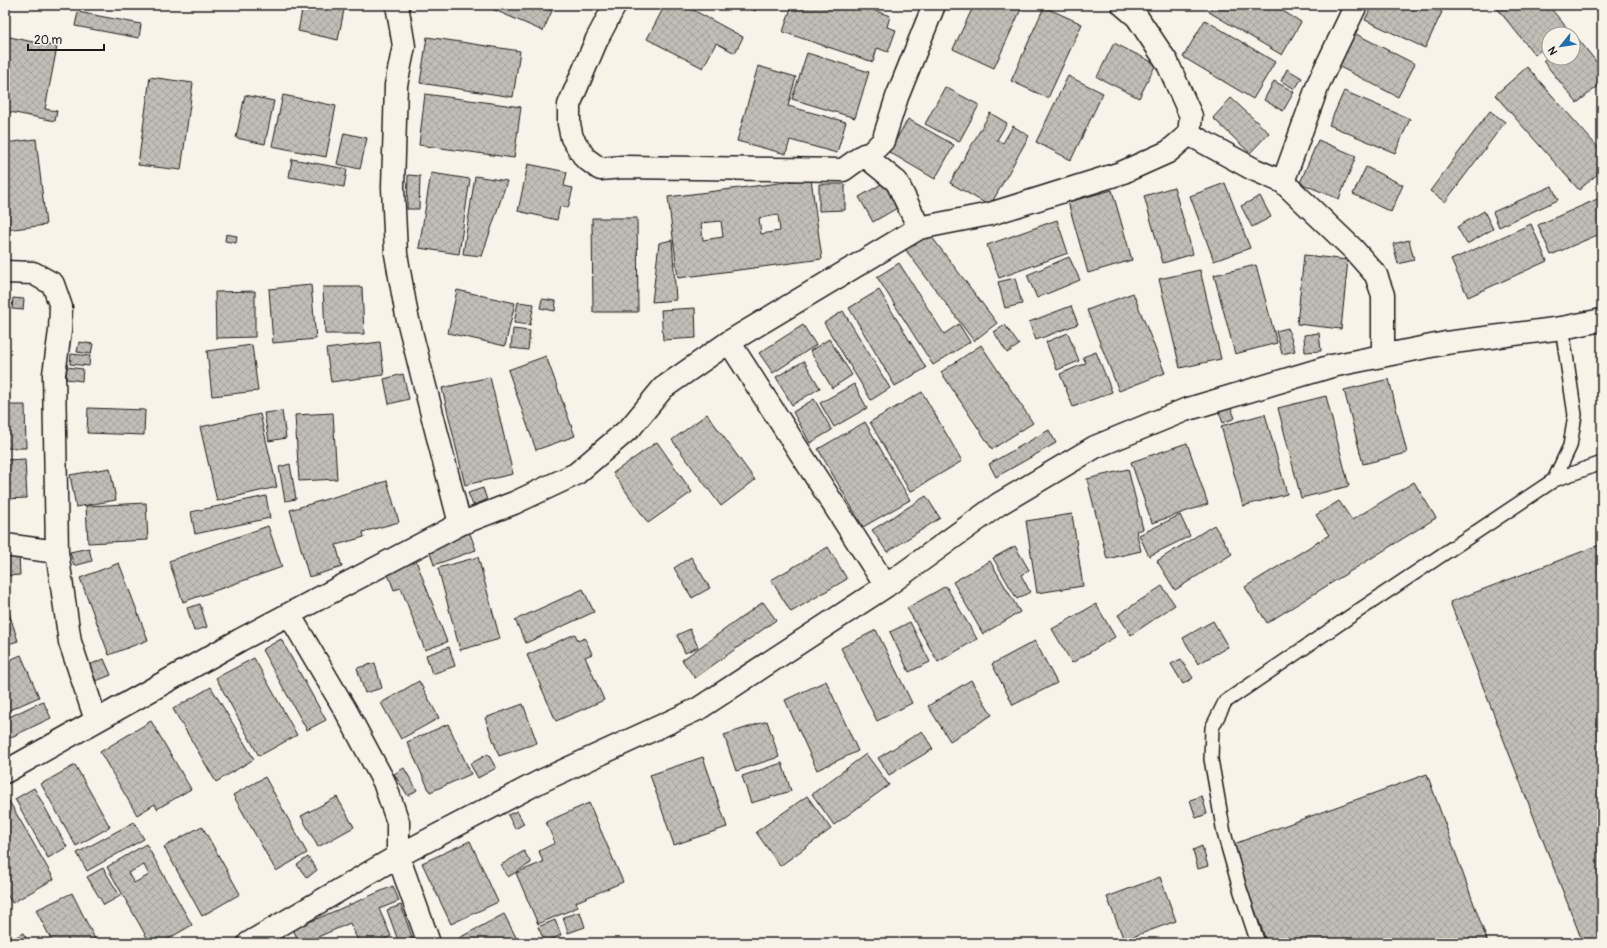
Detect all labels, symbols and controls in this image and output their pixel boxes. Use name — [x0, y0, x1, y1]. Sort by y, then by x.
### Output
scale bar — [28, 26, 104, 52]
north arrow — [1541, 26, 1581, 66]
text: 20 m — [34, 33, 63, 48]
text: N — [1545, 44, 1560, 57]

